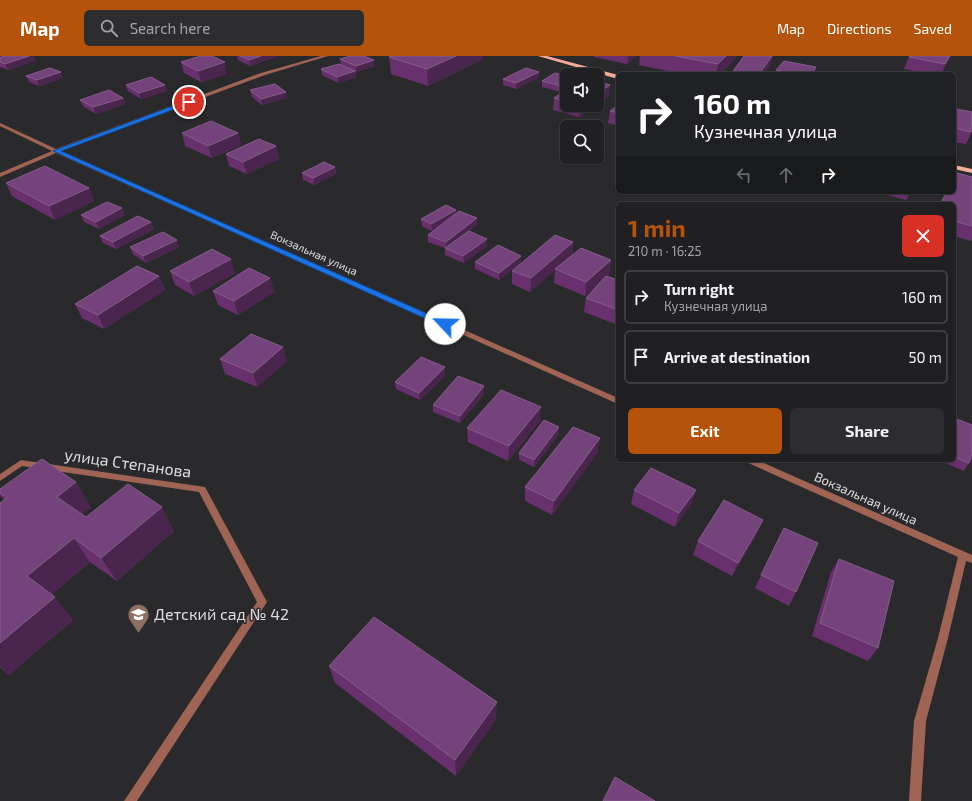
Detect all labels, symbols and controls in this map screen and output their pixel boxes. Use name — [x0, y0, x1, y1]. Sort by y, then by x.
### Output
search box — [84, 10, 364, 46]
text: Map — [20, 17, 60, 40]
icon: search — [98, 17, 120, 39]
text: Search here — [130, 19, 210, 37]
text: Map — [777, 20, 805, 37]
text: Directions — [827, 20, 892, 37]
text: Saved — [914, 20, 952, 37]
map controls — [560, 68, 604, 164]
button: sound — [560, 68, 604, 112]
pin — [172, 85, 206, 119]
text: 160 m — [694, 86, 771, 120]
icon: right — [628, 88, 680, 140]
icon: arrive — [178, 91, 200, 113]
button: search — [560, 120, 604, 164]
text: Кузнечная улица — [694, 120, 837, 142]
icon: left — [733, 164, 755, 186]
icon: ahead — [775, 164, 797, 186]
icon: right — [817, 164, 839, 186]
text: 1 min — [628, 213, 686, 242]
button: close — [902, 215, 944, 257]
street label: Вокзальная улица — [268, 227, 360, 279]
text: 210 m · 16:25 — [628, 243, 701, 259]
text: Turn right — [664, 280, 734, 298]
icon: right — [630, 286, 652, 308]
text: 160 m — [902, 288, 942, 306]
text: Кузнечная улица — [664, 298, 768, 314]
position arrow — [424, 303, 466, 345]
icon: arrive — [630, 346, 652, 368]
text: Arrive at destination — [664, 348, 810, 366]
text: 50 m — [908, 348, 942, 366]
button: Exit — [628, 408, 782, 454]
button: Share — [790, 408, 944, 454]
street label: улица Степанова — [63, 444, 193, 482]
street label: Вокзальная улица — [812, 468, 920, 528]
school or university icon: Детский сад № 42 — [125, 601, 151, 634]
place label: Детский сад № 42 — [154, 604, 289, 623]

